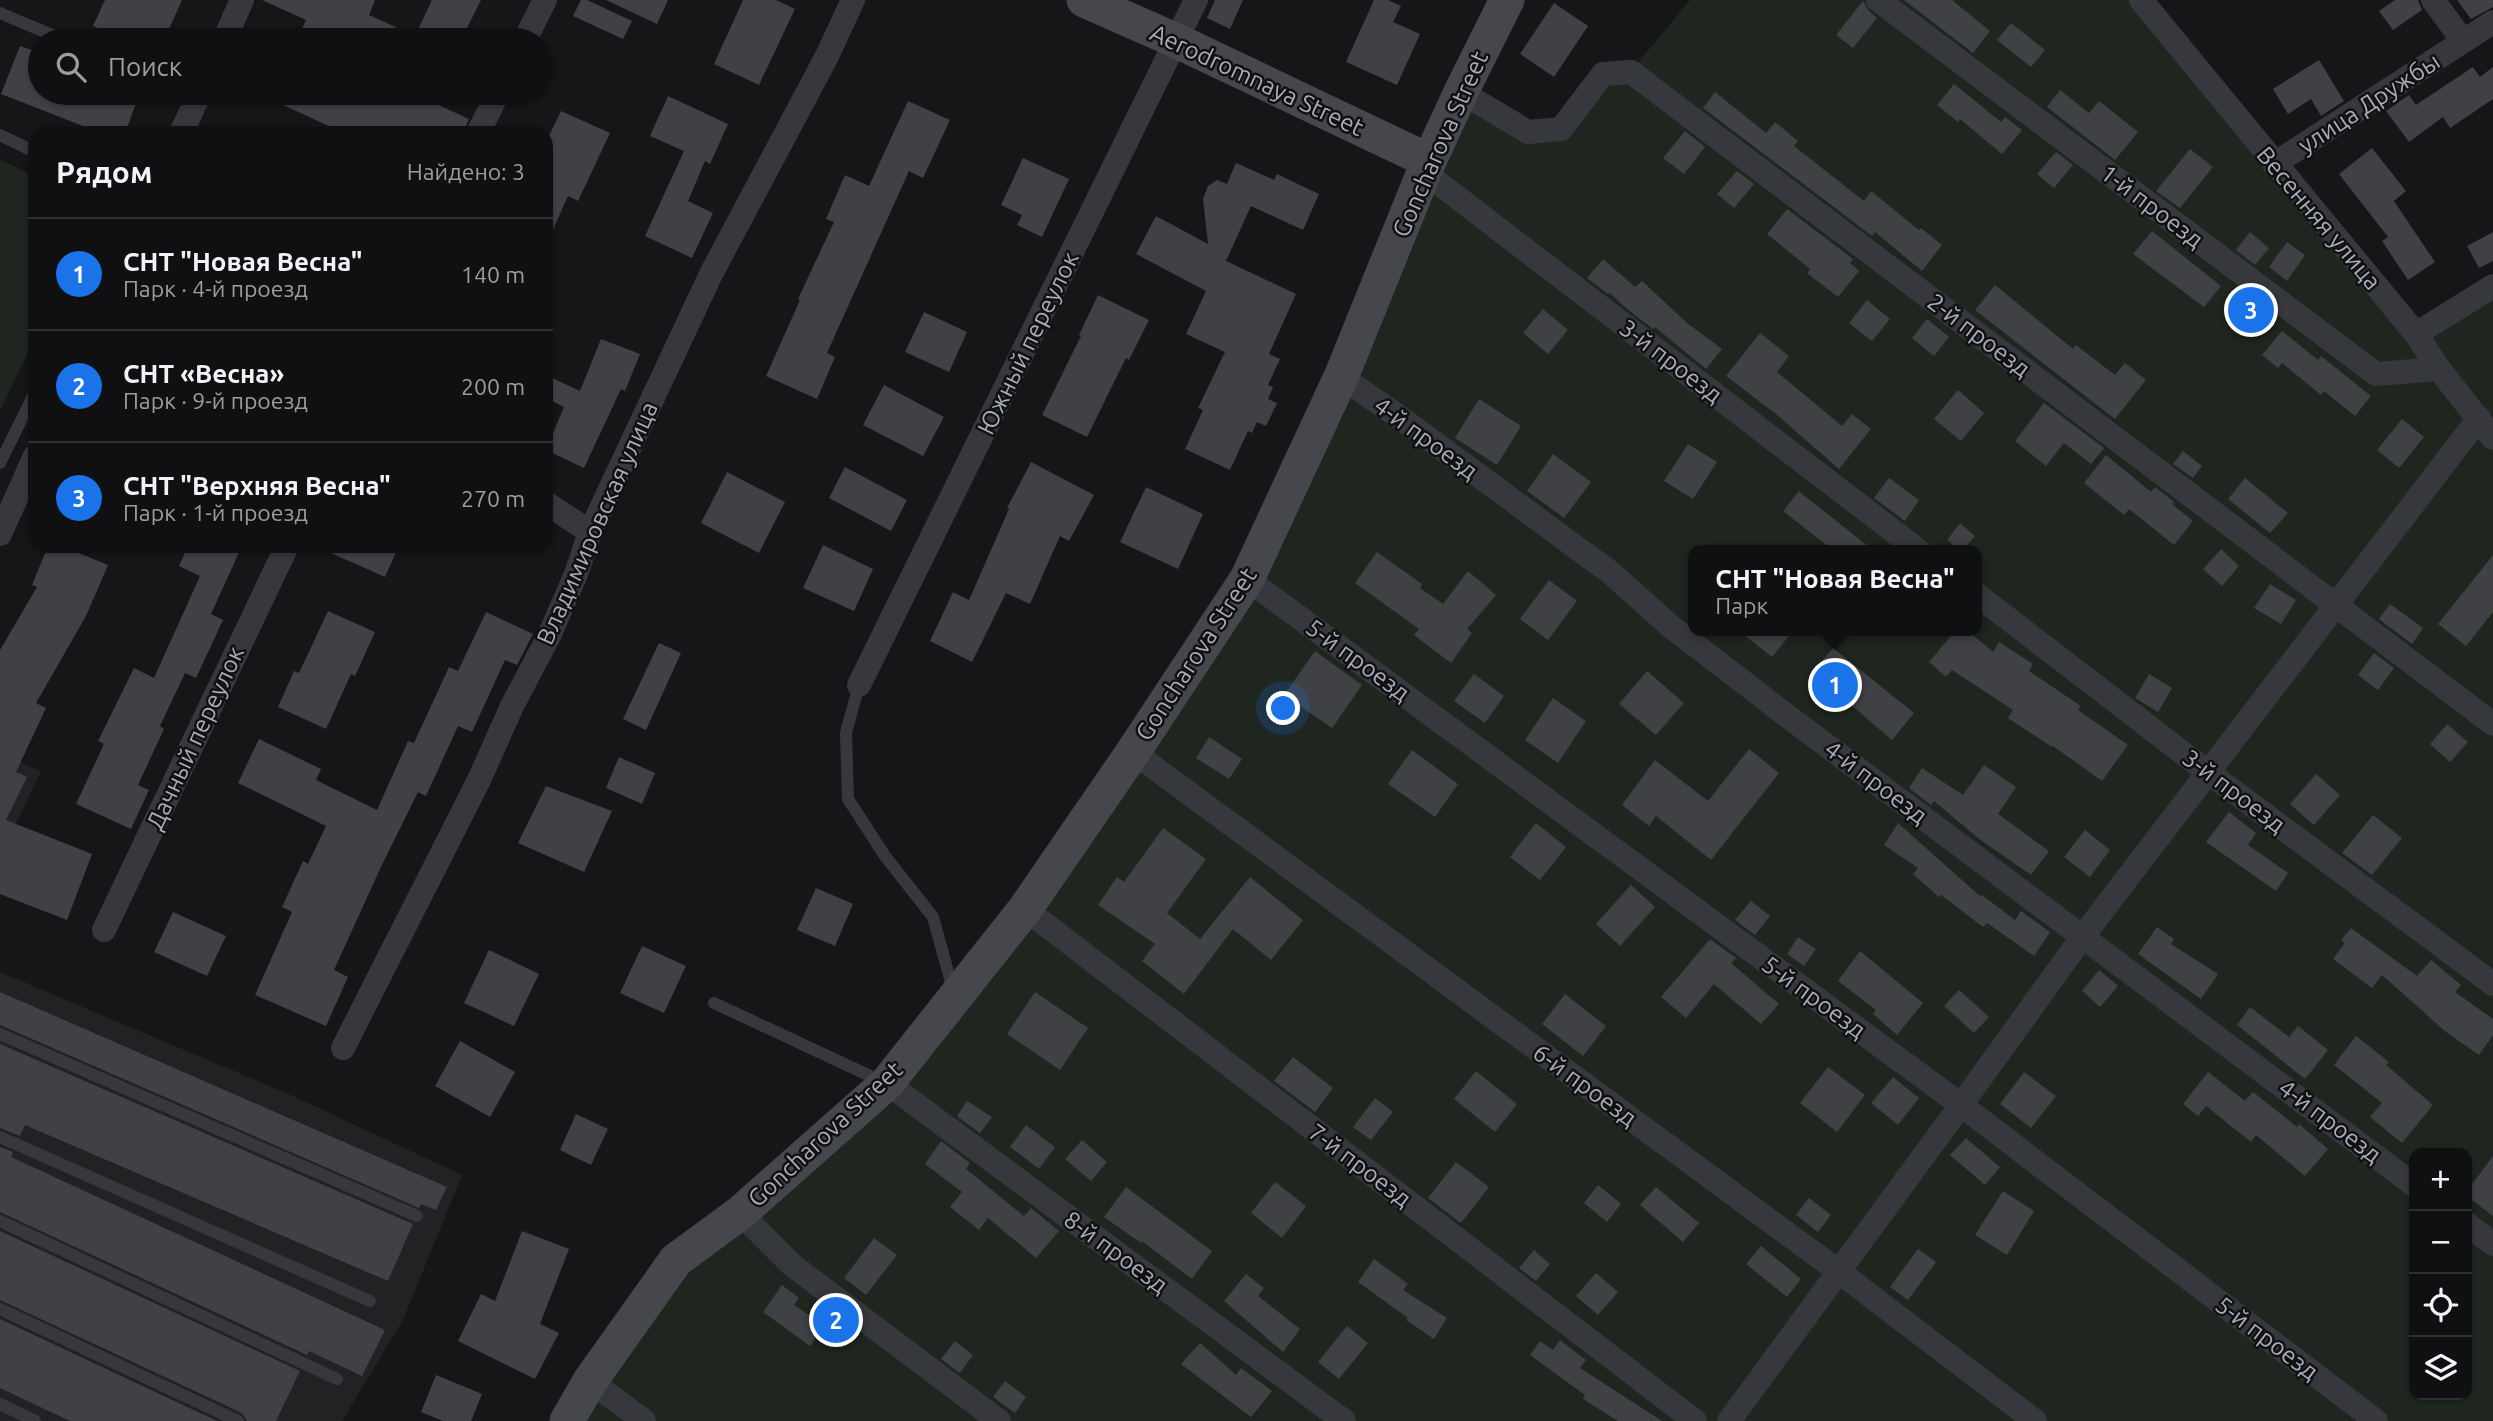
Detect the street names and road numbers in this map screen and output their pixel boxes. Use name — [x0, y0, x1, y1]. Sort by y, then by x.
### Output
street label: Aerodromnaya Street — [1146, 19, 1368, 142]
street label: Goncharova Street — [1387, 46, 1493, 241]
street label: улица Дружбы — [2293, 47, 2445, 159]
street label: Весенняя улица — [2251, 141, 2387, 295]
street label: 1-й проезд — [2096, 159, 2208, 253]
street label: Южный переулок — [972, 247, 1084, 439]
street label: 2-й проезд — [1923, 288, 2035, 382]
street label: 3-й проезд — [1615, 314, 1727, 408]
street label: 4-й проезд — [1369, 392, 1483, 484]
street label: Владимировская улица — [531, 397, 663, 649]
street label: Goncharova Street — [1130, 562, 1262, 745]
street label: 5-й проезд — [1301, 614, 1415, 706]
street label: Дачный переулок — [141, 642, 249, 834]
street label: 4-й проезд — [1820, 735, 1932, 829]
street label: 3-й проезд — [2178, 744, 2290, 838]
street label: 5-й проезд — [1757, 951, 1871, 1043]
street label: 6-й проезд — [1528, 1039, 1642, 1131]
street label: Goncharova Street — [742, 1055, 908, 1212]
street label: 4-й проезд — [2274, 1074, 2386, 1168]
street label: 7-й проезд — [1304, 1118, 1416, 1212]
street label: 8-й проезд — [1059, 1206, 1173, 1298]
street label: 5-й проезд — [2211, 1291, 2323, 1385]

